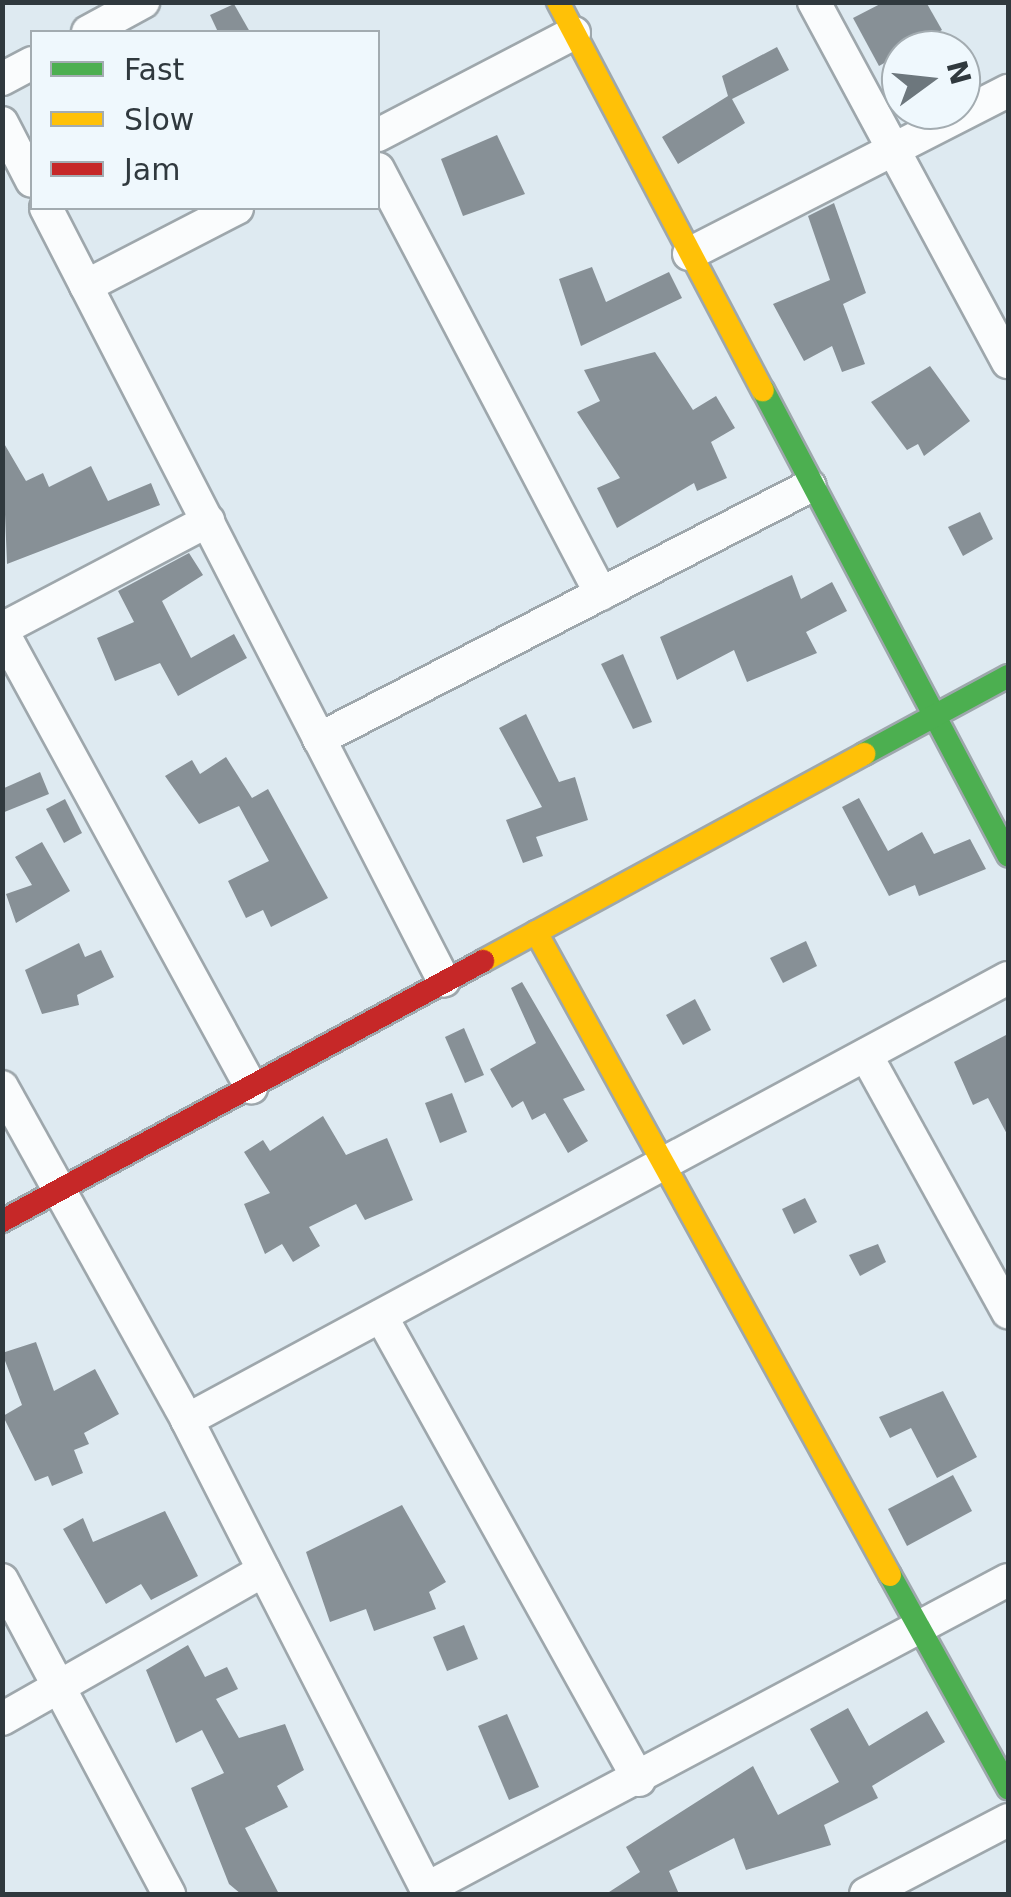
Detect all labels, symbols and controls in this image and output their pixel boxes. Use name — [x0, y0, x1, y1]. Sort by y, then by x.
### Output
legend — [30, 30, 380, 210]
north arrow — [881, 30, 981, 130]
text: Fast — [124, 52, 184, 87]
text: N — [940, 57, 977, 88]
text: Slow — [124, 102, 194, 137]
text: Jam — [124, 152, 180, 187]

